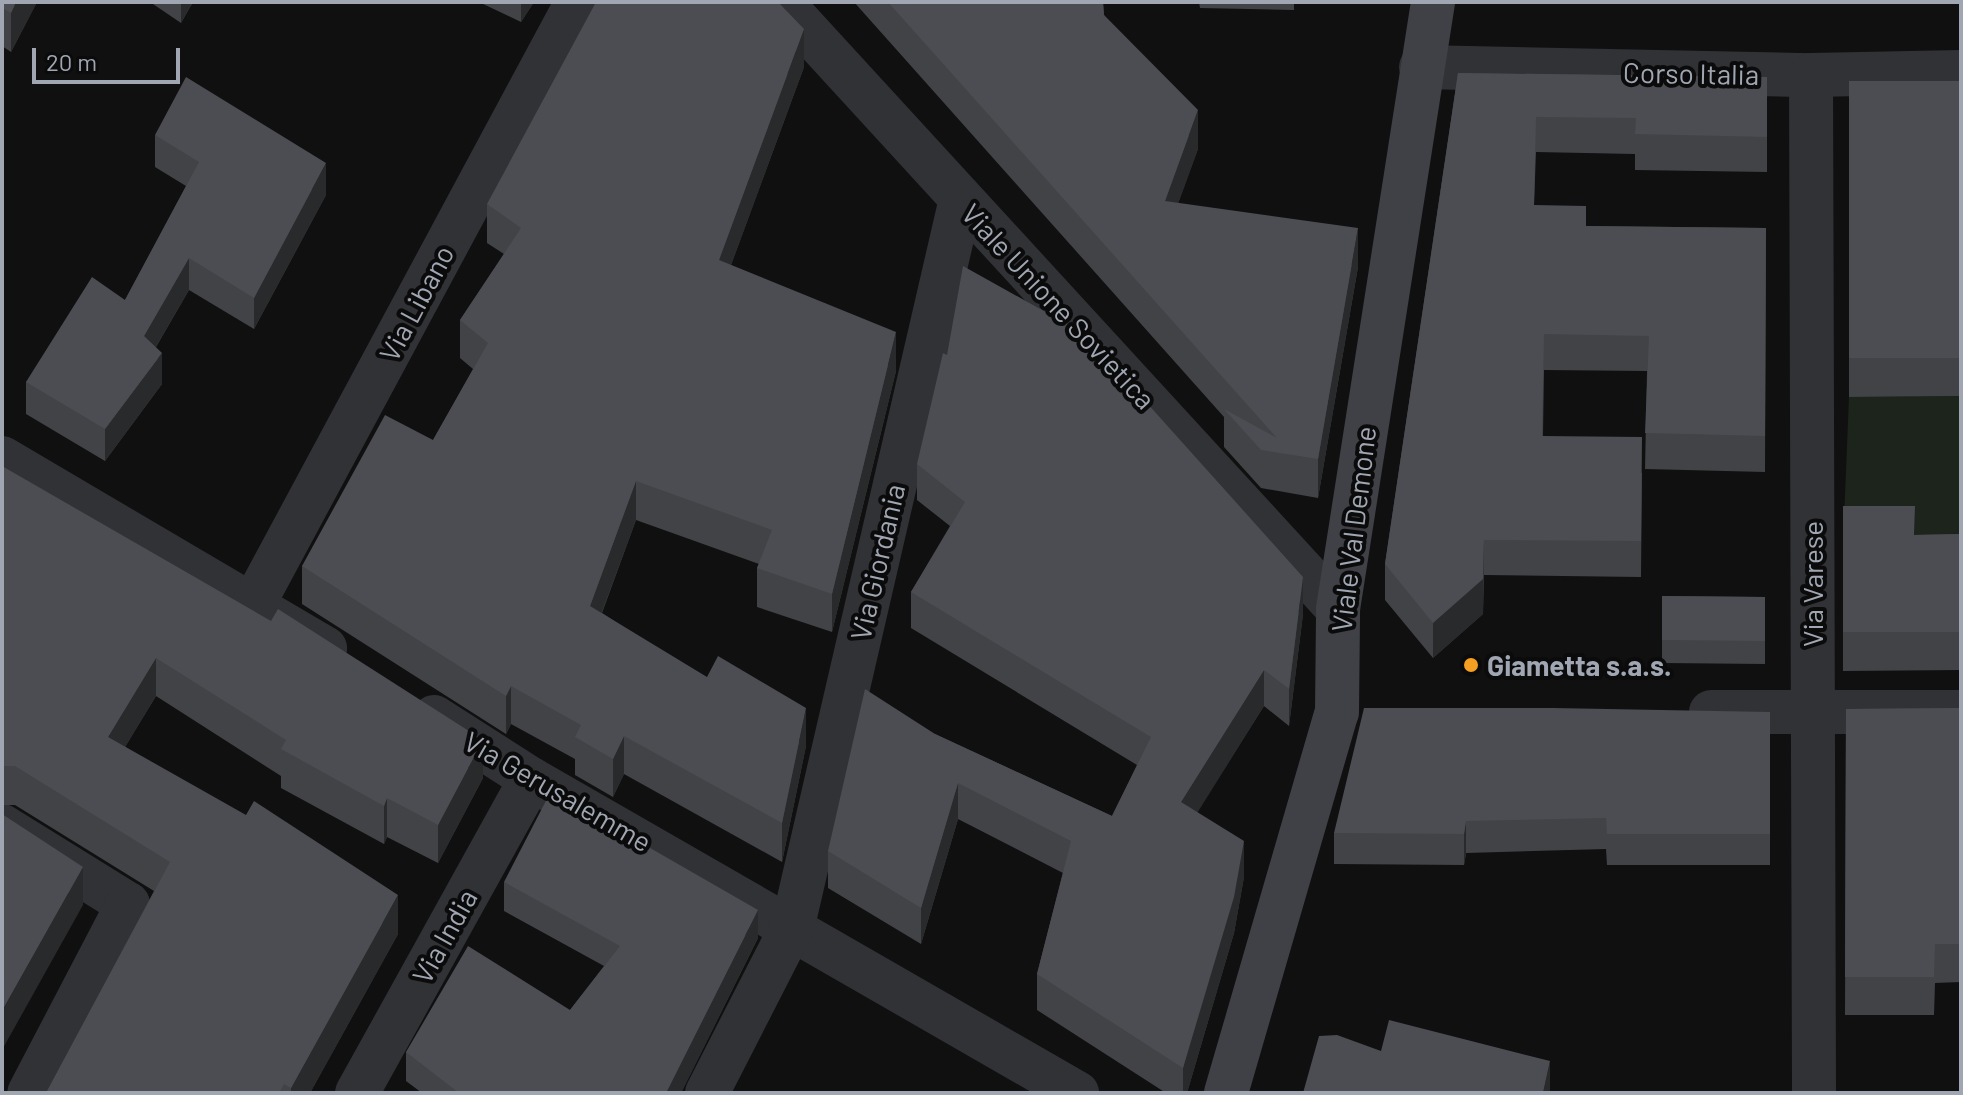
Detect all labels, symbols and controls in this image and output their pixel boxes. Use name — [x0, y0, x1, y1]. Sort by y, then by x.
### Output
scale bar — [36, 32, 184, 82]
text: 20 m — [46, 47, 97, 76]
street label: Corso Italia — [1623, 55, 1759, 91]
street label: Viale Unione Sovietica — [955, 196, 1163, 416]
street label: Via Libano — [372, 239, 460, 367]
street label: Viale Val Demone — [1324, 424, 1382, 634]
street label: Via Giordania — [843, 481, 911, 643]
street label: Via Varese — [1795, 521, 1829, 647]
place label: Giametta s.a.s. — [1487, 648, 1672, 682]
marker: Giametta s.a.s. — [1462, 656, 1480, 674]
street label: Via Gerusalemme — [458, 724, 658, 858]
street label: Via India — [404, 883, 484, 989]

